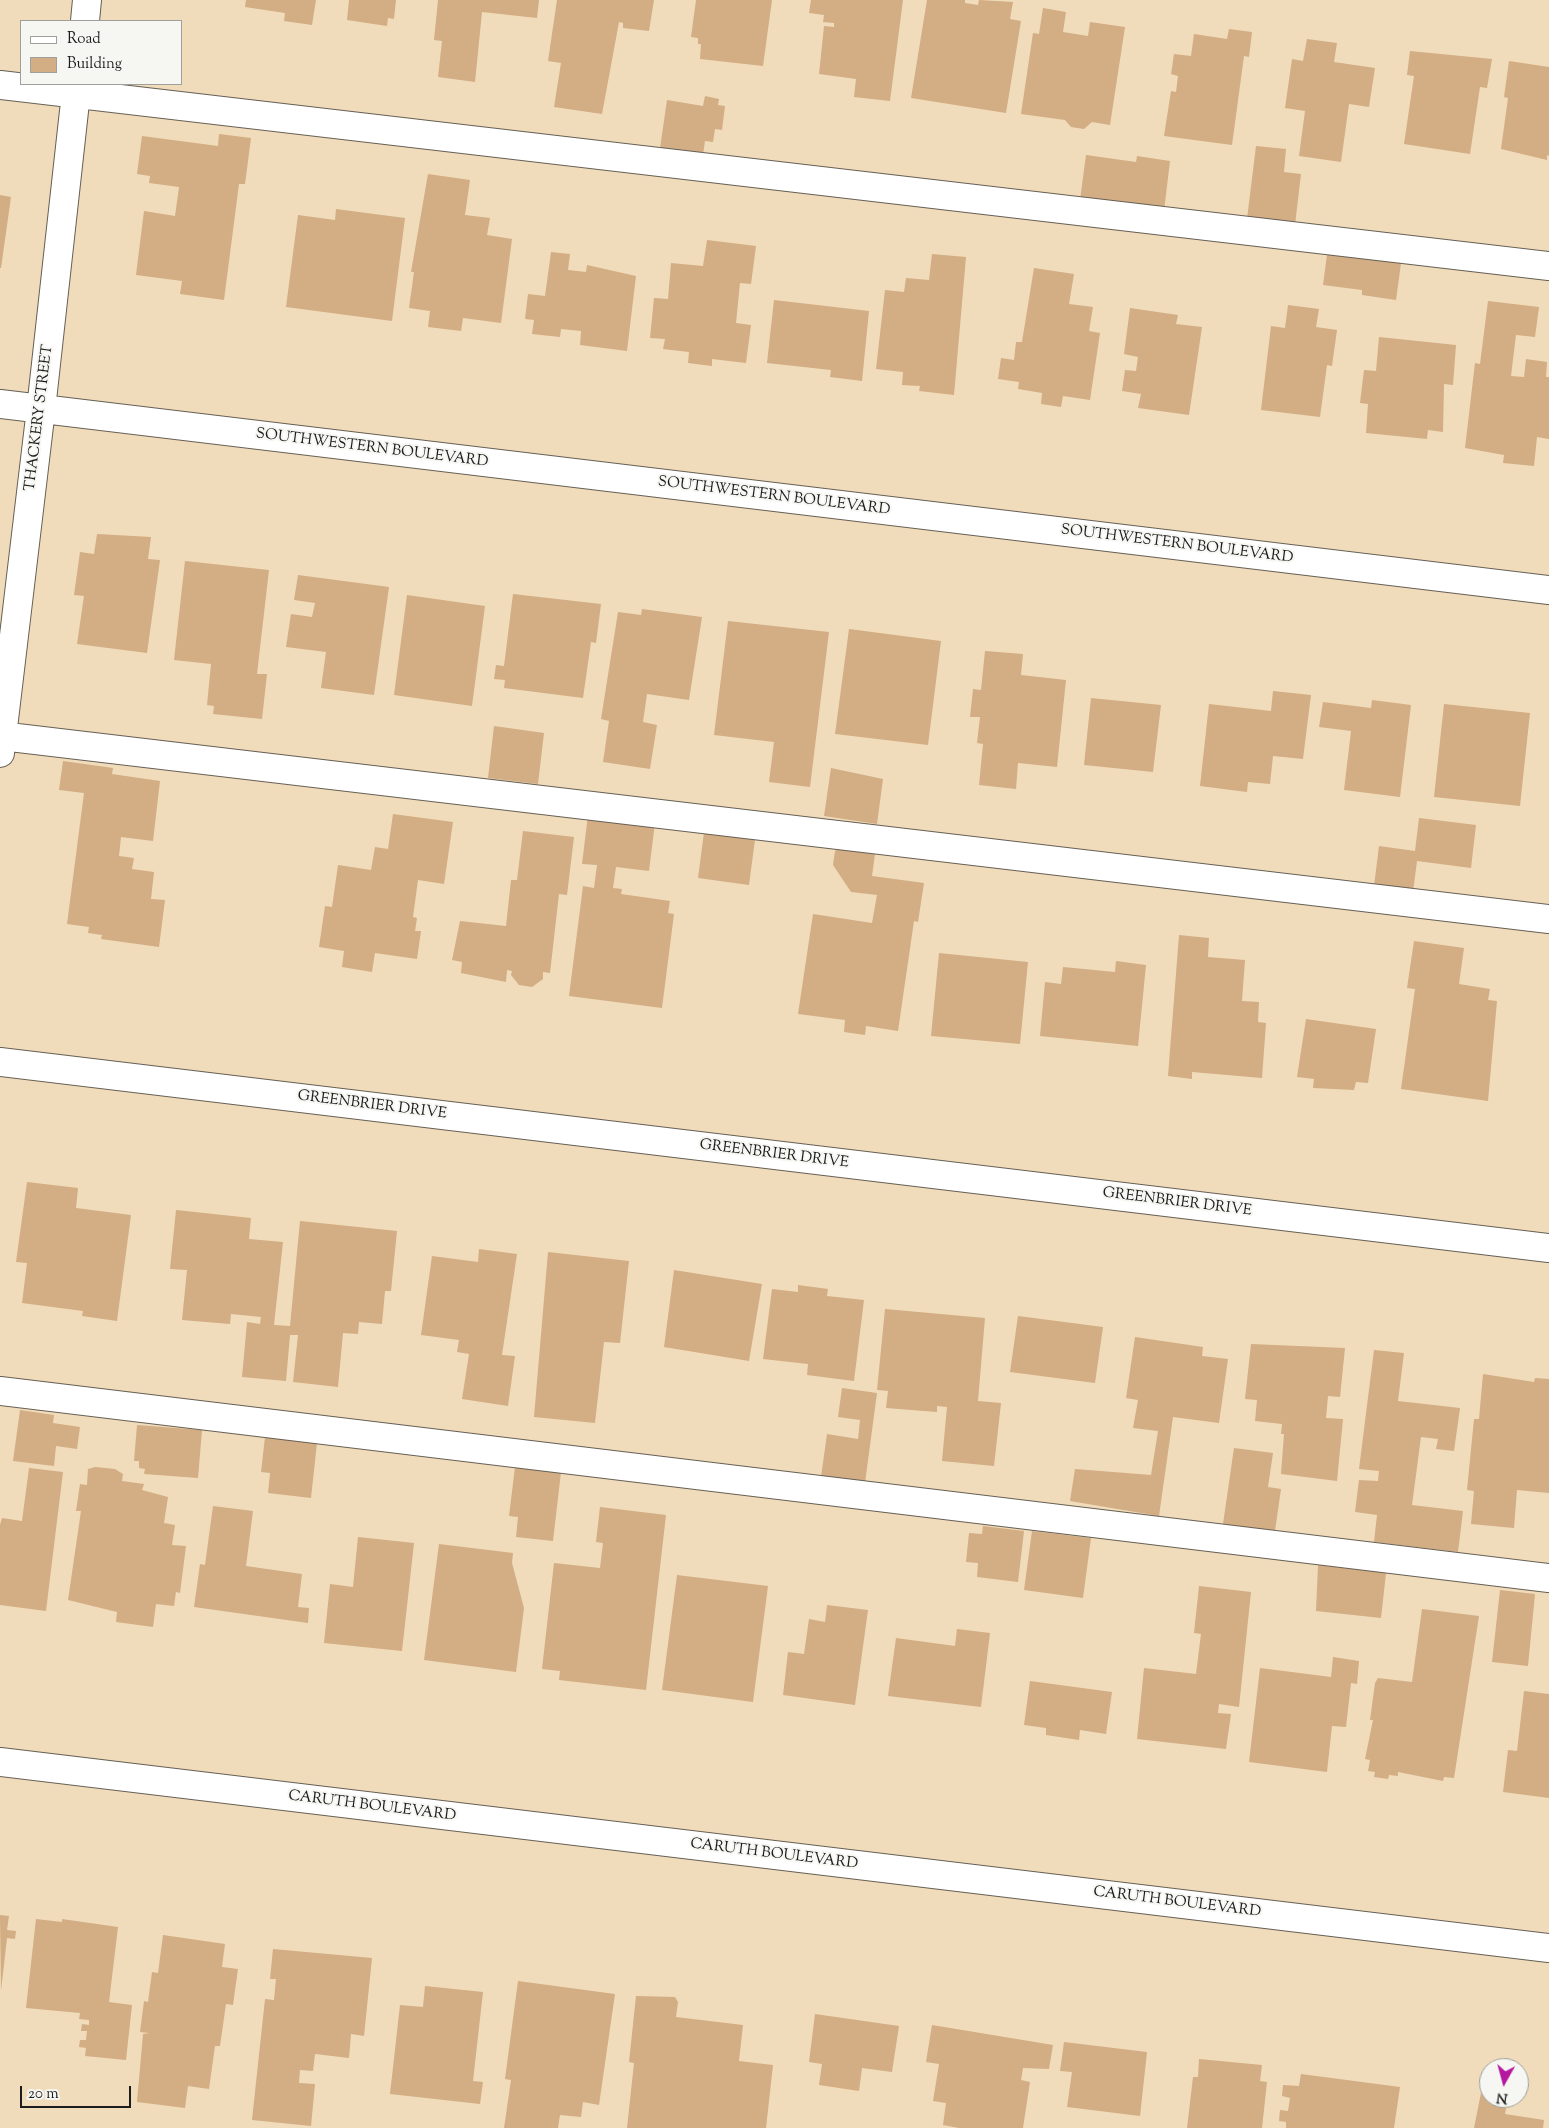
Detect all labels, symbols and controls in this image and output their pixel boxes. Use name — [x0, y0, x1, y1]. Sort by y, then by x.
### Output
legend — [20, 20, 182, 85]
text: Road — [67, 29, 101, 50]
text: Building — [67, 54, 122, 75]
street label: THACKERY STREET — [22, 344, 58, 492]
street label: SOUTHWESTERN BOULEVARD — [255, 426, 489, 472]
street label: SOUTHWESTERN BOULEVARD — [657, 474, 891, 520]
street label: SOUTHWESTERN BOULEVARD — [1060, 522, 1294, 568]
street label: GREENBRIER DRIVE — [296, 1088, 448, 1124]
street label: GREENBRIER DRIVE — [698, 1137, 850, 1173]
street label: GREENBRIER DRIVE — [1101, 1185, 1253, 1221]
street label: CARUTH BOULEVARD — [287, 1788, 457, 1826]
street label: CARUTH BOULEVARD — [689, 1836, 859, 1874]
street label: CARUTH BOULEVARD — [1092, 1884, 1262, 1922]
north arrow — [1479, 2058, 1529, 2108]
scale bar — [22, 2076, 134, 2108]
text: 20 m — [28, 2084, 59, 2105]
text: N — [1496, 2086, 1509, 2108]

